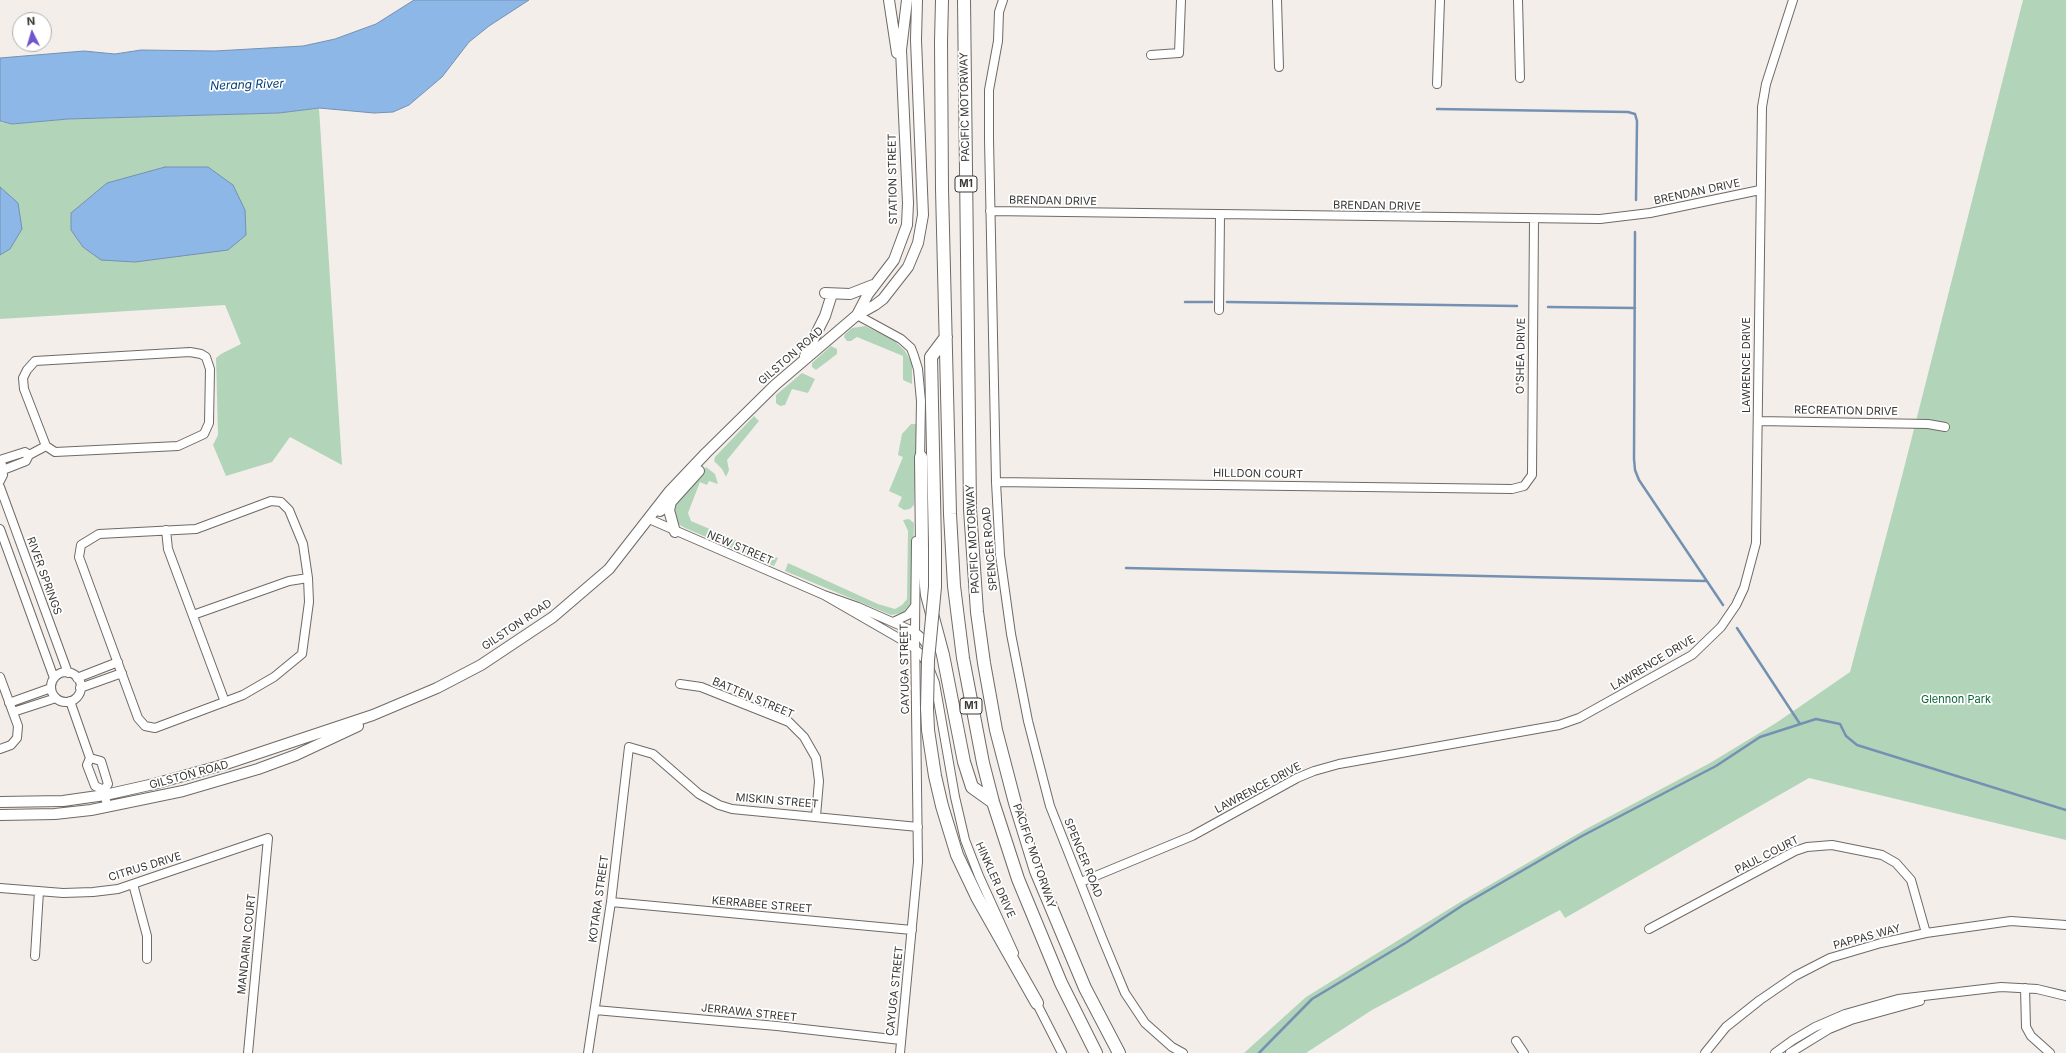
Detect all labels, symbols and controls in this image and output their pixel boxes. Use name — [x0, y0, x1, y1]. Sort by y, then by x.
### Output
north arrow — [12, 12, 52, 52]
text: N — [26, 14, 36, 28]
street label: PACIFIC MOTORWAY — [957, 52, 973, 162]
water label: Nerang River — [210, 77, 284, 93]
street label: STATION STREET — [886, 133, 900, 225]
road number: M1 — [955, 176, 977, 192]
street label: BRENDAN DRIVE — [1653, 176, 1741, 208]
street label: BRENDAN DRIVE — [1009, 194, 1097, 208]
street label: BRENDAN DRIVE — [1333, 199, 1421, 213]
street label: LAWRENCE DRIVE — [1740, 317, 1754, 413]
street label: O'SHEA DRIVE — [1514, 318, 1528, 394]
street label: GILSTON ROAD — [756, 324, 826, 388]
street label: RECREATION DRIVE — [1794, 403, 1898, 419]
street label: HILLDON COURT — [1213, 467, 1303, 481]
street label: PACIFIC MOTORWAY — [964, 484, 982, 594]
street label: SPENCER ROAD — [980, 506, 1000, 592]
street label: NEW STREET — [705, 528, 775, 568]
street label: RIVER SPRINGS — [24, 535, 64, 617]
street label: GILSTON ROAD — [479, 597, 555, 653]
street label: CAYUGA STREET — [898, 624, 912, 714]
street label: LAWRENCE DRIVE — [1608, 633, 1698, 693]
street label: BATTEN STREET — [710, 675, 796, 721]
park label: Glennon Park — [1921, 693, 1991, 707]
road number: M1 — [960, 698, 982, 714]
street label: GILSTON ROAD — [148, 758, 230, 792]
street label: LAWRENCE DRIVE — [1213, 760, 1303, 816]
street label: MISKIN STREET — [735, 791, 819, 811]
street label: PACIFIC MOTORWAY — [1010, 802, 1058, 910]
street label: SPENCER ROAD — [1061, 816, 1105, 900]
street label: PAUL COURT — [1733, 833, 1801, 877]
street label: HINKLER DRIVE — [972, 840, 1018, 920]
street label: CITRUS DRIVE — [107, 850, 183, 884]
street label: KOTARA STREET — [586, 854, 612, 944]
street label: MANDARIN COURT — [235, 893, 259, 995]
street label: KERRABEE STREET — [711, 894, 813, 916]
street label: PAPPAS WAY — [1832, 922, 1902, 952]
street label: CAYUGA STREET — [884, 945, 906, 1037]
street label: JERRAWA STREET — [700, 1001, 798, 1025]

